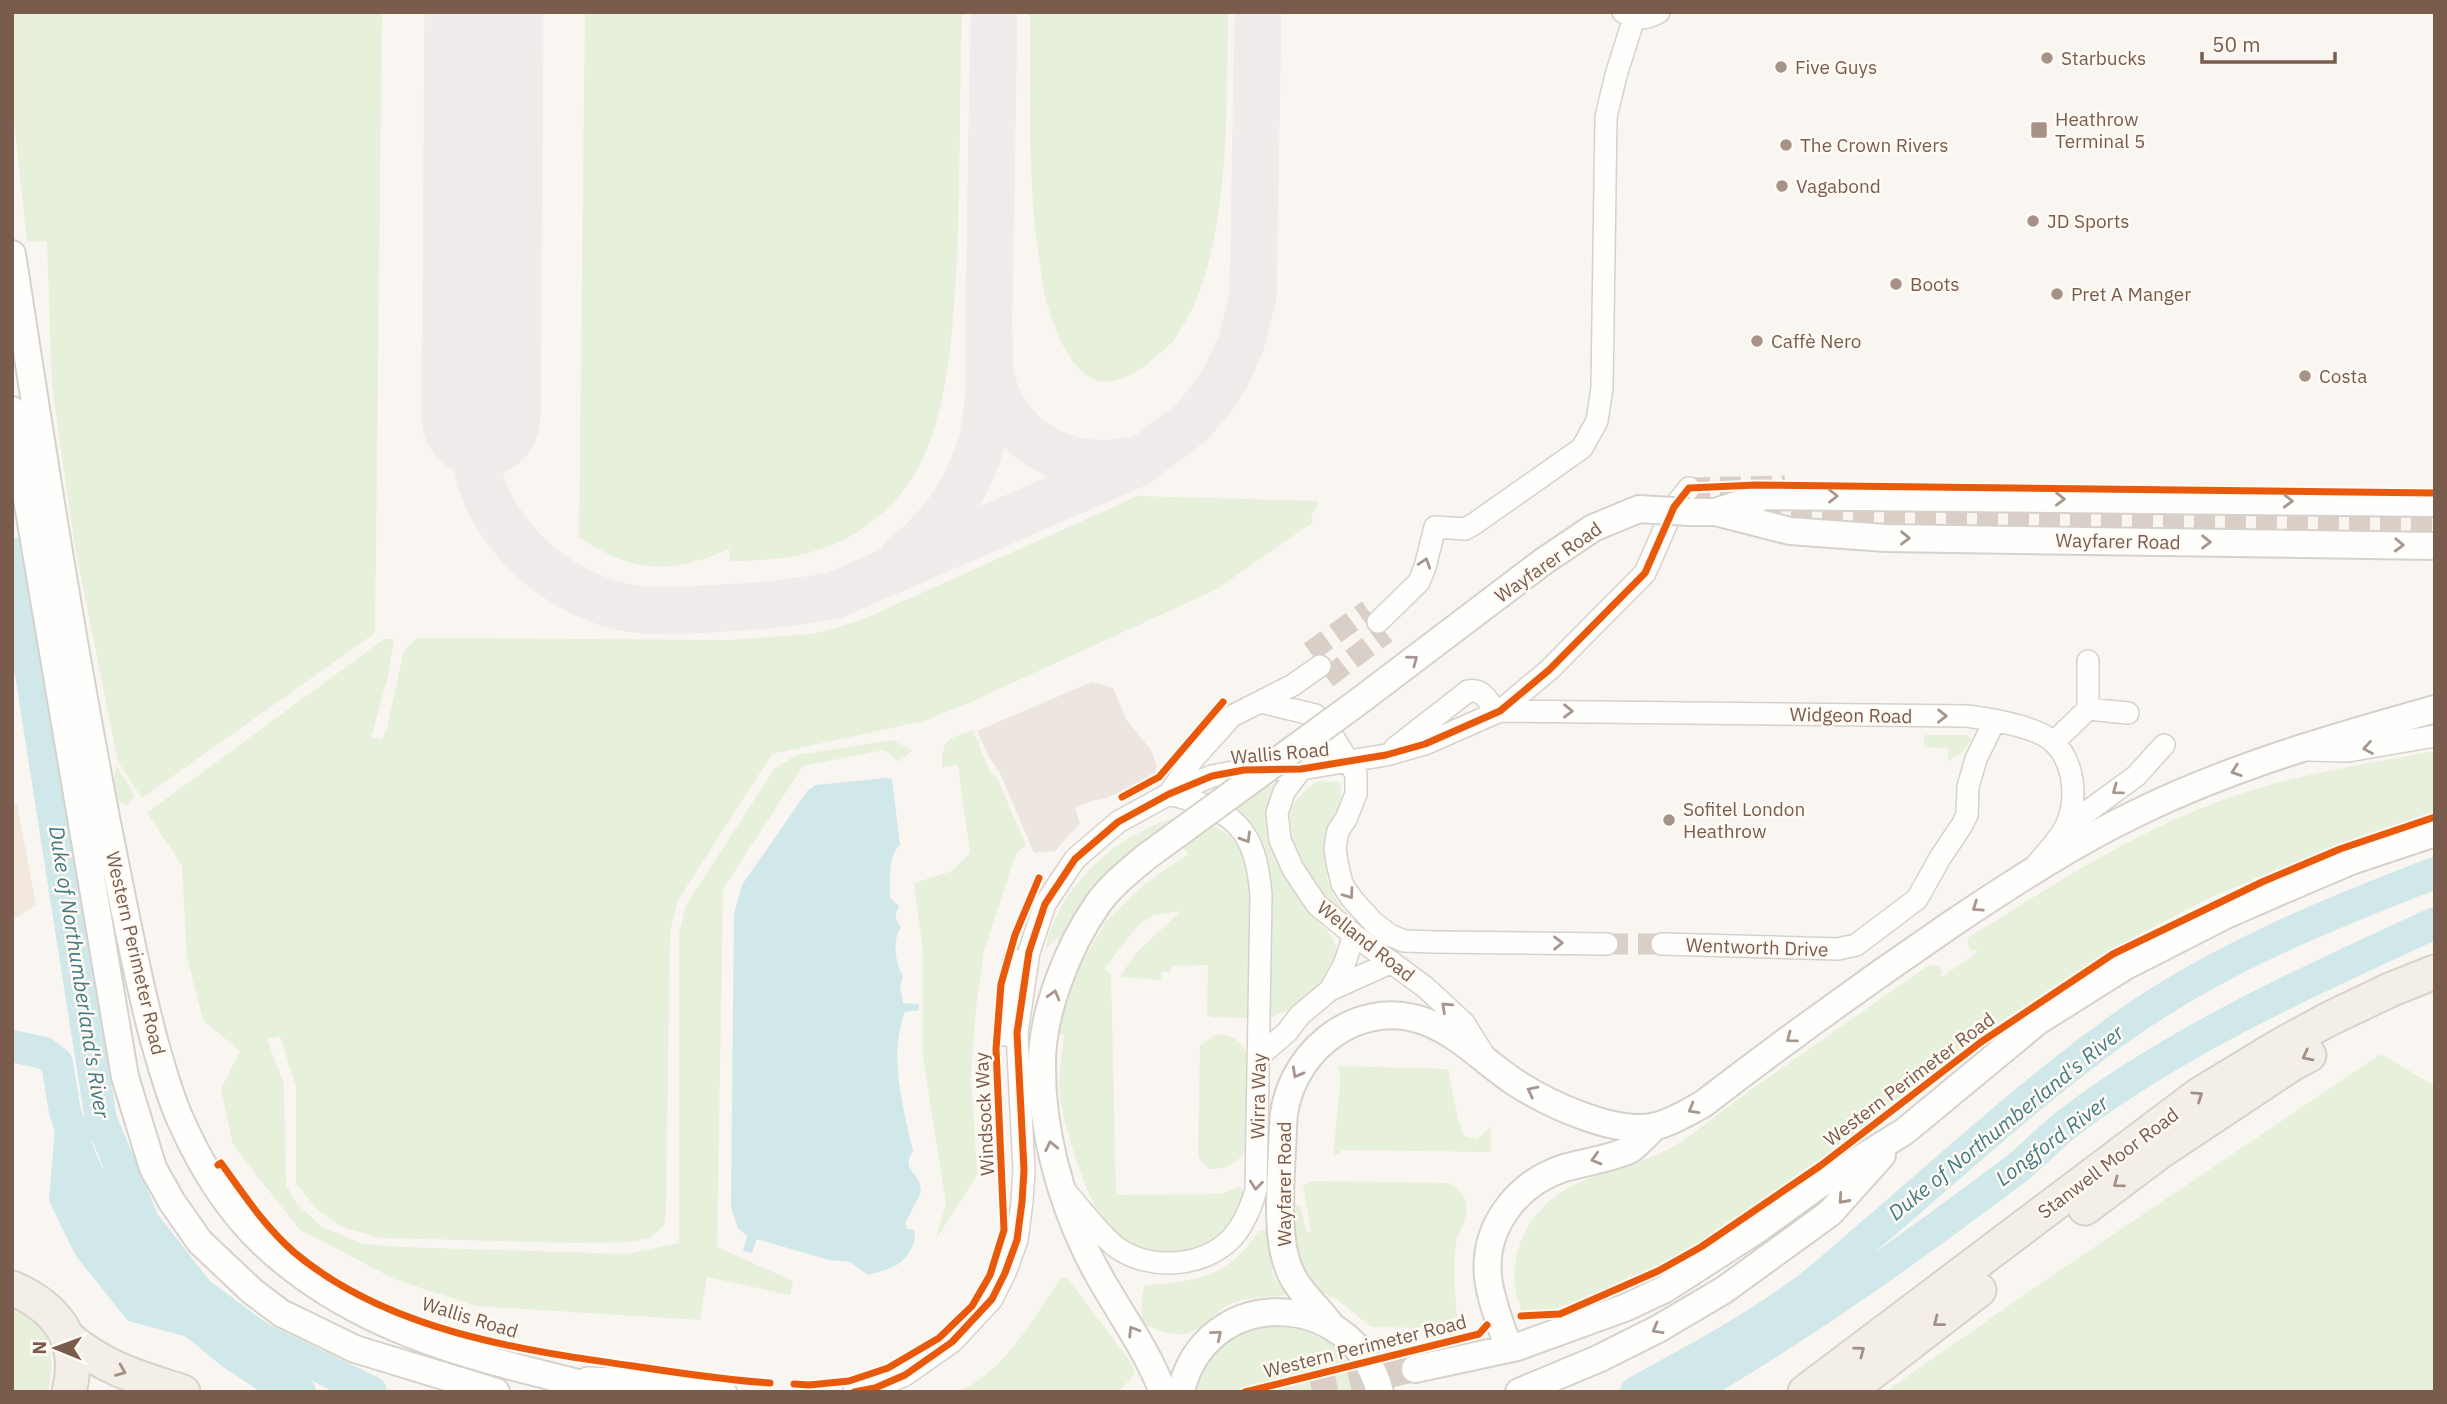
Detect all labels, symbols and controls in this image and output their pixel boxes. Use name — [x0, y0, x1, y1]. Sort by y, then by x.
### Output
scale bar — [2202, 21, 2335, 65]
text: 50 m — [2212, 30, 2261, 58]
place label: Starbucks — [2061, 46, 2146, 70]
marker: Starbucks — [2039, 50, 2055, 66]
place label: Five Guys — [1795, 55, 1877, 79]
marker: Five Guys — [1773, 59, 1789, 75]
place label: Heathrow Terminal 5 — [2055, 107, 2145, 153]
marker: Heathrow Terminal 5 — [2029, 120, 2049, 140]
place label: The Crown Rivers — [1800, 133, 1948, 157]
marker: The Crown Rivers — [1778, 137, 1794, 153]
place label: Vagabond — [1796, 174, 1881, 198]
marker: Vagabond — [1774, 178, 1790, 194]
place label: JD Sports — [2047, 209, 2130, 233]
marker: JD Sports — [2025, 213, 2041, 229]
place label: Boots — [1910, 272, 1960, 296]
marker: Boots — [1888, 276, 1904, 292]
place label: Pret A Manger — [2071, 282, 2191, 306]
marker: Pret A Manger — [2049, 286, 2065, 302]
place label: Caffè Nero — [1771, 329, 1861, 353]
marker: Caffè Nero — [1749, 333, 1765, 349]
place label: Costa — [2319, 364, 2367, 388]
marker: Costa — [2297, 368, 2313, 384]
one-way arrow — [1828, 488, 1839, 504]
one-way arrow — [2055, 491, 2066, 506]
one-way arrow — [2282, 494, 2293, 509]
street label: Wayfarer Road — [1490, 516, 1606, 608]
street label: Wayfarer Road — [2055, 528, 2181, 554]
one-way arrow — [1899, 531, 1910, 546]
one-way arrow — [2201, 534, 2211, 550]
one-way arrow — [2394, 537, 2405, 553]
one-way arrow — [1417, 558, 1432, 570]
one-way arrow — [1405, 656, 1417, 669]
street label: Widgeon Road — [1789, 702, 1913, 728]
one-way arrow — [1563, 703, 1574, 719]
one-way arrow — [1938, 708, 1948, 724]
street label: Wallis Road — [1229, 737, 1331, 769]
one-way arrow — [2362, 740, 2374, 755]
one-way arrow — [2230, 763, 2242, 777]
one-way arrow — [2113, 781, 2125, 794]
place label: Sofitel London Heathrow — [1683, 797, 1805, 843]
marker: Sofitel London Heathrow — [1661, 812, 1677, 828]
water label: Duke of Northumberland's River — [43, 824, 117, 1121]
one-way arrow — [1238, 830, 1251, 843]
street label: Western Perimeter Road — [101, 849, 171, 1057]
one-way arrow — [1341, 886, 1353, 899]
street label: Welland Road — [1312, 895, 1420, 987]
one-way arrow — [1972, 899, 1985, 911]
street label: Wentworth Drive — [1685, 933, 1829, 961]
one-way arrow — [1553, 936, 1564, 951]
one-way arrow — [1046, 989, 1061, 1001]
one-way arrow — [1441, 1003, 1454, 1015]
street label: Western Perimeter Road — [1819, 1007, 1999, 1151]
water label: Duke of Northumberland's River — [1882, 1018, 2130, 1226]
one-way arrow — [1786, 1030, 1799, 1042]
one-way arrow — [2302, 1048, 2314, 1062]
street label: Windsock Way — [969, 1051, 999, 1176]
street label: Wirra Way — [1245, 1052, 1271, 1139]
one-way arrow — [1292, 1066, 1305, 1078]
one-way arrow — [1527, 1085, 1539, 1099]
water label: Longford River — [1989, 1088, 2114, 1192]
one-way arrow — [2190, 1092, 2203, 1104]
one-way arrow — [1688, 1101, 1701, 1114]
street label: Stanwell Moor Road — [2033, 1102, 2183, 1224]
street label: Wayfarer Road — [1272, 1121, 1296, 1247]
one-way arrow — [1045, 1140, 1060, 1152]
one-way arrow — [1591, 1151, 1603, 1165]
one-way arrow — [2113, 1175, 2126, 1188]
one-way arrow — [1248, 1179, 1263, 1191]
one-way arrow — [1838, 1191, 1851, 1204]
street label: Wallis Road — [419, 1291, 521, 1343]
street label: Western Perimeter Road — [1261, 1309, 1469, 1383]
north arrow — [21, 1313, 91, 1383]
one-way arrow — [1933, 1313, 1945, 1326]
one-way arrow — [1652, 1321, 1664, 1335]
one-way arrow — [1129, 1325, 1142, 1338]
one-way arrow — [1209, 1331, 1222, 1344]
text: N — [27, 1341, 51, 1355]
one-way arrow — [1852, 1347, 1865, 1360]
one-way arrow — [115, 1363, 127, 1377]

